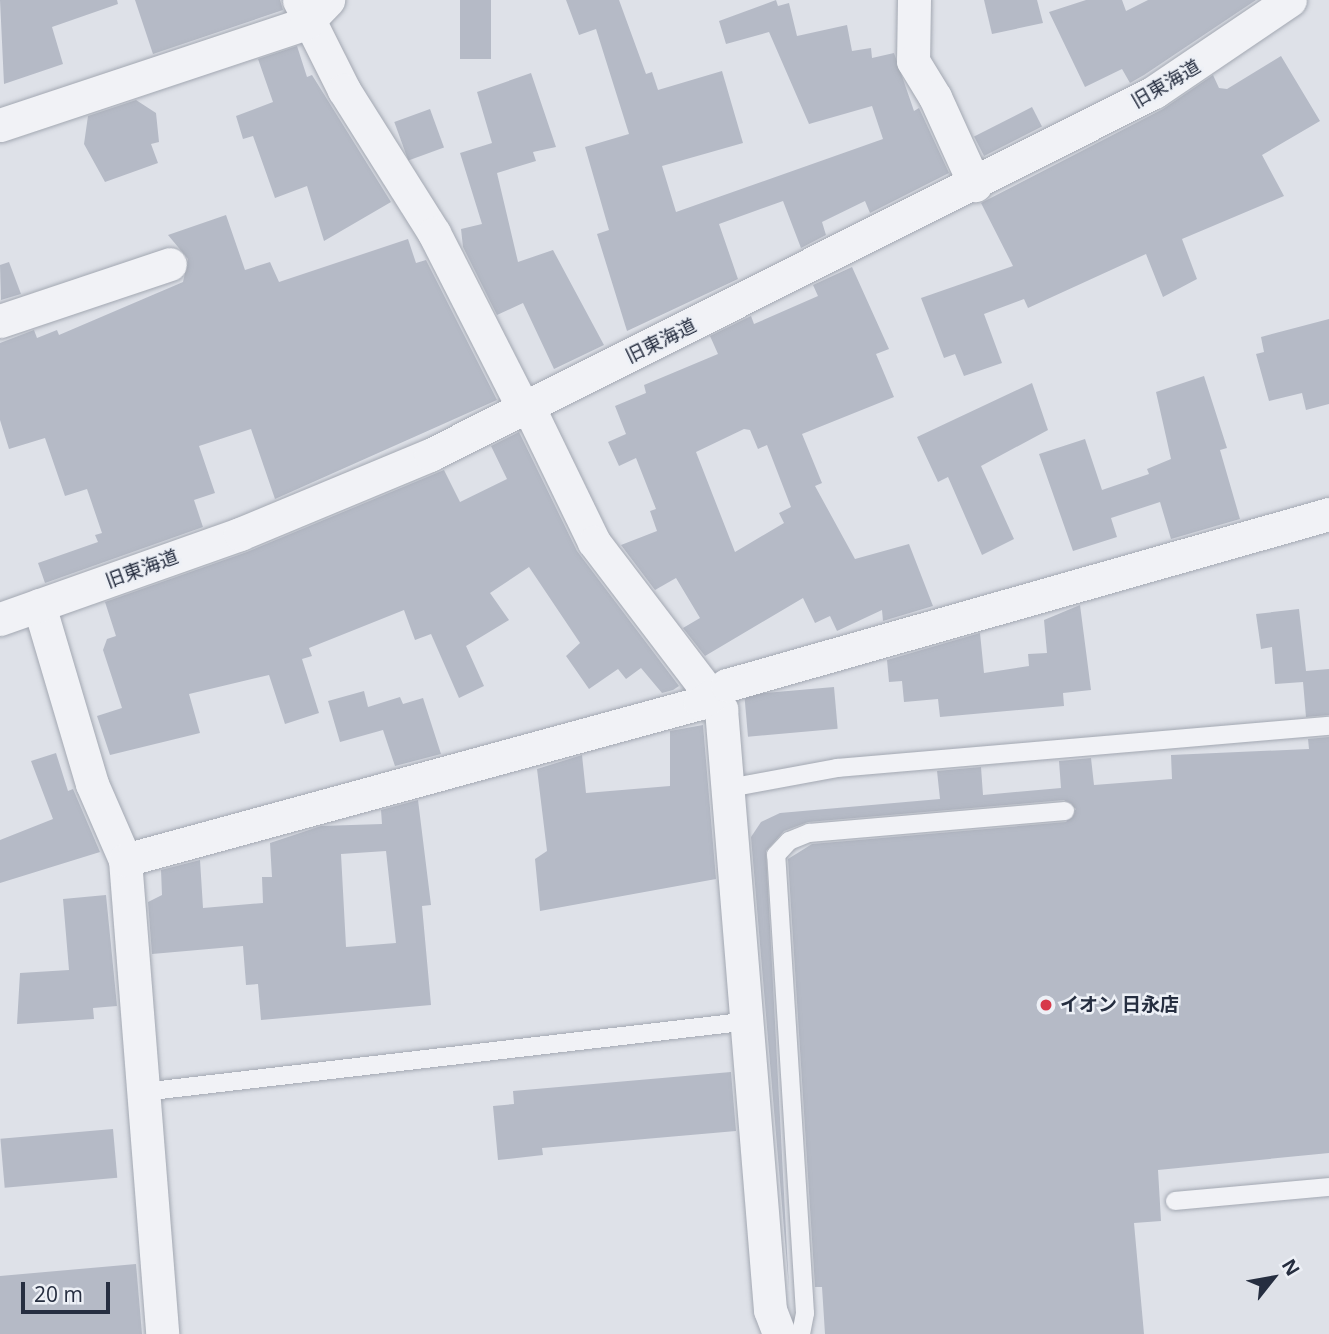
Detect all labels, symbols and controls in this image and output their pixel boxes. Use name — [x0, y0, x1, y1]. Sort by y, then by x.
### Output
street label: 旧東海道 — [1127, 55, 1205, 113]
street label: 旧東海道 — [622, 314, 700, 368]
street label: 旧東海道 — [102, 545, 182, 593]
place label: イオン 日永店 — [1060, 994, 1179, 1016]
marker: イオン 日永店 — [1038, 997, 1054, 1013]
north arrow — [1238, 1243, 1308, 1313]
text: N — [1276, 1254, 1306, 1280]
scale bar — [24, 1268, 114, 1312]
text: 20 m — [34, 1280, 83, 1308]

